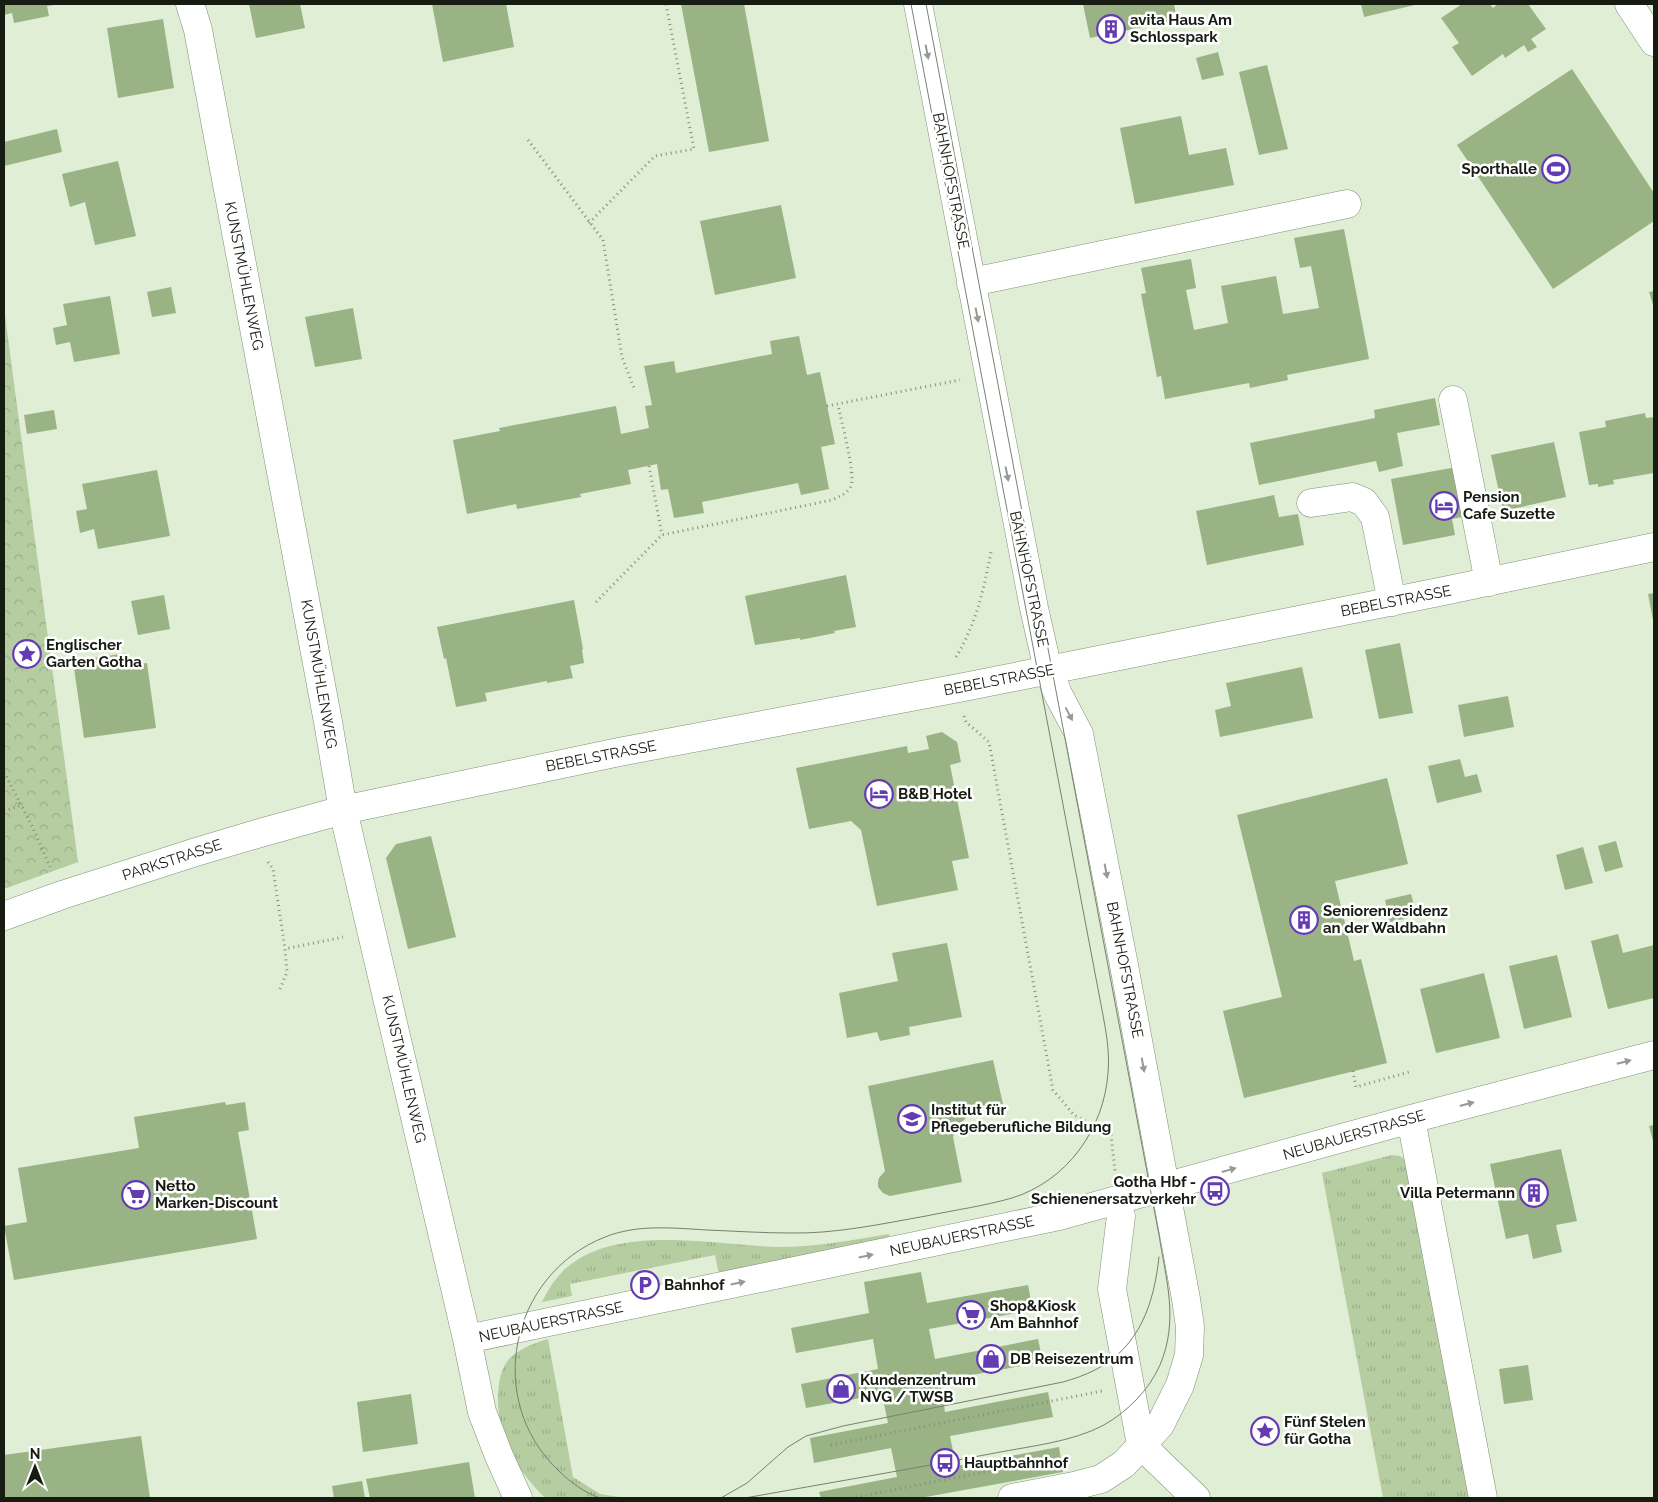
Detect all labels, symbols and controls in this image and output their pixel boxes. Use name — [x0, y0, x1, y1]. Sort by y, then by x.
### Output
place label: avita Haus Am Schlosspark — [1130, 11, 1232, 46]
building icon: avita Haus Am Schlosspark — [1096, 14, 1126, 44]
one-way arrow — [924, 44, 932, 60]
street label: BAHNHOFSTRASSE — [929, 111, 973, 251]
sports icon: Sporthalle — [1541, 154, 1571, 184]
place label: Sporthalle — [1462, 160, 1537, 178]
street label: KUNSTMÜHLENWEG — [221, 200, 268, 352]
one-way arrow — [973, 307, 981, 323]
one-way arrow — [1004, 467, 1012, 483]
place label: Pension Cafe Suzette — [1463, 488, 1555, 523]
hotel icon: Pension Cafe Suzette — [1429, 491, 1459, 521]
street label: BAHNHOFSTRASSE — [1006, 509, 1052, 649]
street label: BEBELSTRASSE — [1339, 581, 1453, 621]
street label: KUNSTMÜHLENWEG — [297, 598, 342, 750]
place label: Englischer Garten Gotha — [46, 636, 142, 671]
place icon: Englischer Garten Gotha — [12, 639, 42, 669]
street label: BEBELSTRASSE — [942, 660, 1056, 700]
one-way arrow — [1065, 707, 1073, 721]
street label: BEBELSTRASSE — [544, 736, 658, 776]
hotel icon: B&B Hotel — [864, 779, 894, 809]
place label: B&B Hotel — [898, 785, 972, 803]
street label: PARKSTRASSE — [120, 835, 224, 885]
one-way arrow — [1103, 864, 1111, 880]
street label: BAHNHOFSTRASSE — [1103, 900, 1147, 1040]
place label: Seniorenresidenz an der Waldbahn — [1323, 902, 1448, 937]
building icon: Seniorenresidenz an der Waldbahn — [1289, 905, 1319, 935]
street label: KUNSTMÜHLENWEG — [378, 993, 431, 1145]
one-way arrow — [1139, 1058, 1147, 1074]
one-way arrow — [1617, 1058, 1632, 1066]
one-way arrow — [1459, 1100, 1475, 1108]
place label: Institut für Pflegeberufliche Bildung — [931, 1101, 1111, 1136]
school or university icon: Institut für Pflegeberufliche Bildung — [897, 1104, 927, 1134]
street label: NEUBAUERSTRASSE — [1281, 1106, 1427, 1164]
one-way arrow — [1222, 1166, 1237, 1174]
place label: Gotha Hbf - Schienenersatzverkehr — [1031, 1173, 1196, 1208]
bus stop icon: Gotha Hbf - Schienenersatzverkehr — [1200, 1176, 1230, 1206]
place label: Netto Marken-Discount — [155, 1177, 278, 1212]
building icon: Villa Petermann — [1519, 1178, 1549, 1208]
supermarket icon: Netto Marken-Discount — [121, 1180, 151, 1210]
place label: Villa Petermann — [1400, 1184, 1515, 1202]
street label: NEUBAUERSTRASSE — [888, 1212, 1036, 1260]
one-way arrow — [858, 1252, 874, 1260]
parking icon: Bahnhof — [630, 1270, 660, 1300]
place label: Bahnhof — [664, 1276, 725, 1294]
one-way arrow — [730, 1279, 745, 1287]
place label: Shop&Kiosk Am Bahnhof — [990, 1297, 1079, 1332]
street label: NEUBAUERSTRASSE — [477, 1298, 625, 1346]
supermarket icon: Shop&Kiosk Am Bahnhof — [956, 1300, 986, 1330]
shop icon: DB Reisezentrum — [976, 1344, 1006, 1374]
place label: DB Reisezentrum — [1010, 1350, 1133, 1368]
place label: Kundenzentrum NVG / TWSB — [860, 1371, 976, 1406]
shop icon: Kundenzentrum NVG / TWSB — [826, 1374, 856, 1404]
place label: Fünf Stelen für Gotha — [1284, 1413, 1366, 1448]
place icon: Fünf Stelen für Gotha — [1250, 1416, 1280, 1446]
north arrow — [10, 1442, 60, 1492]
text: N — [30, 1446, 40, 1462]
bus stop icon: Hauptbahnhof — [930, 1448, 960, 1478]
place label: Hauptbahnhof — [964, 1454, 1068, 1472]

